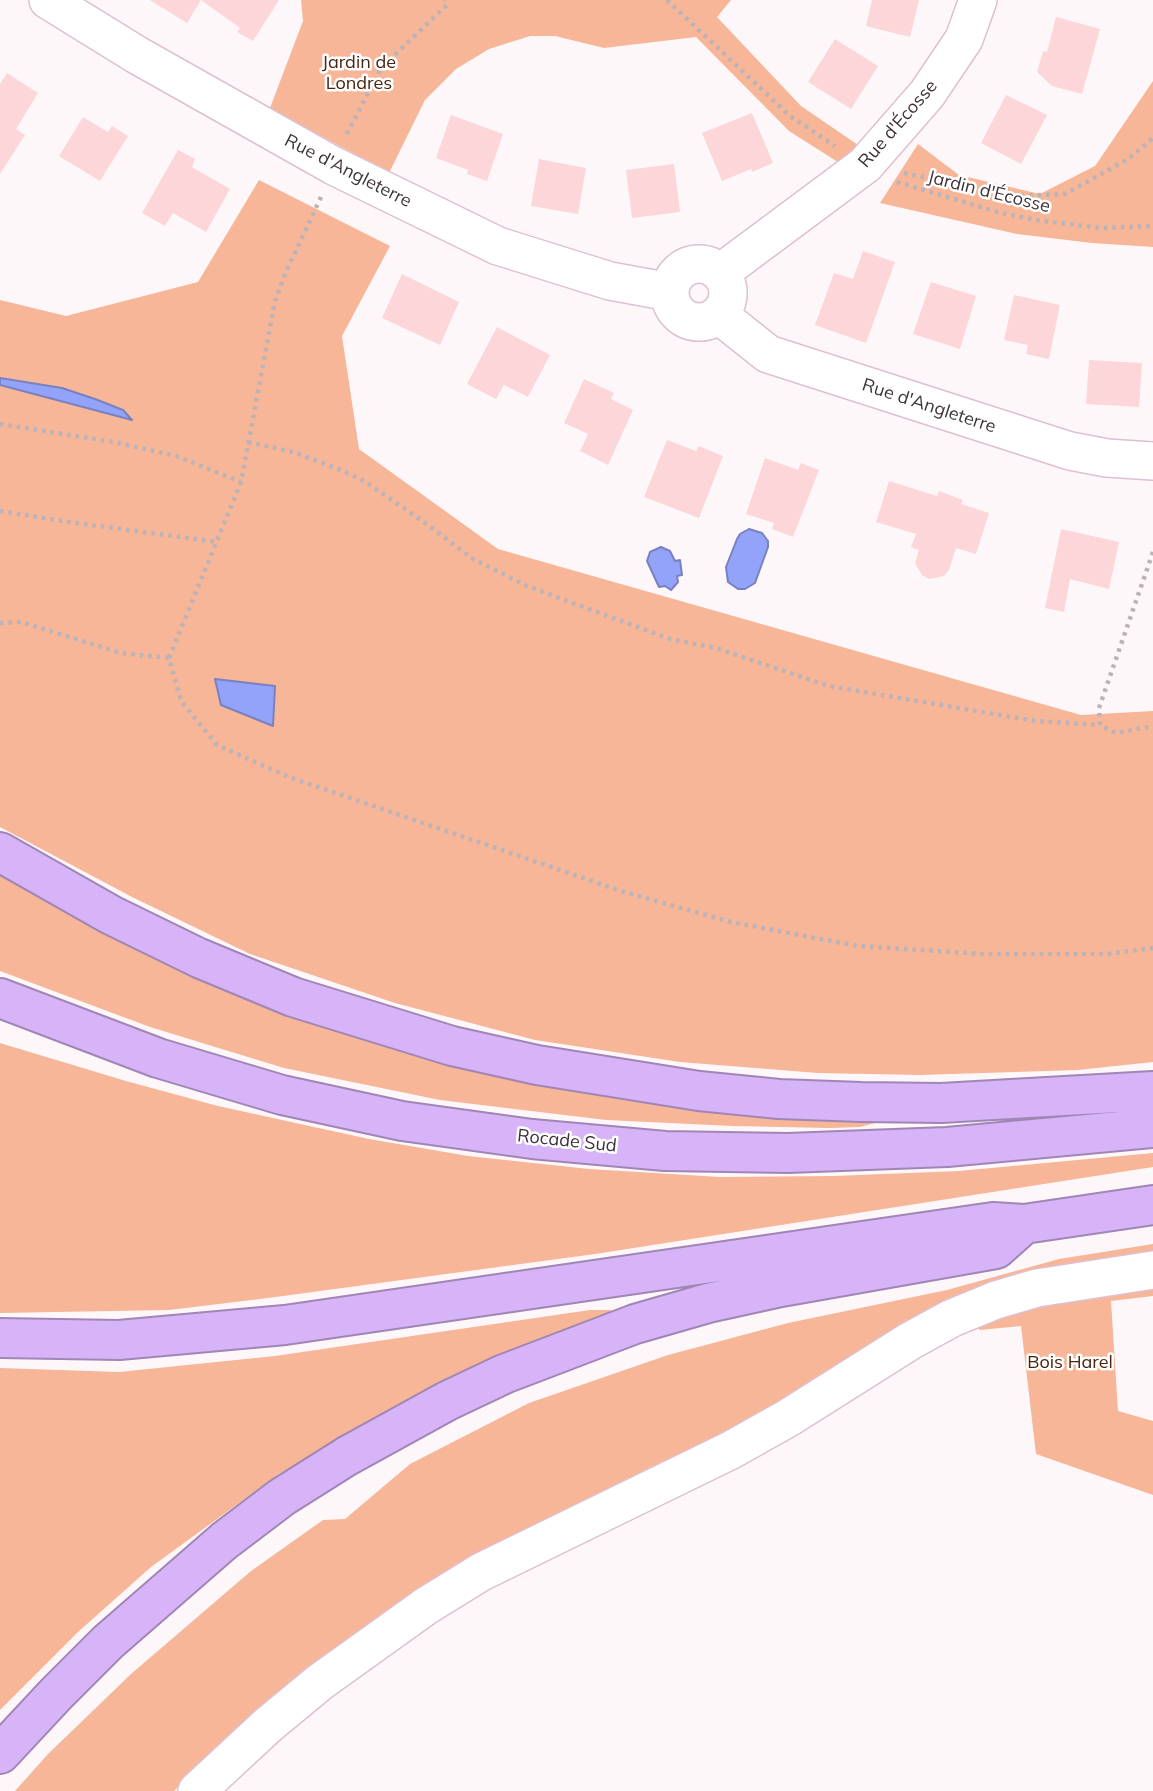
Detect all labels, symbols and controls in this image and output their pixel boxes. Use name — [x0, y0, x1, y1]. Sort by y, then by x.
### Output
park label: Jardin de Londres — [322, 52, 396, 94]
street label: Rue d'Écosse — [854, 76, 942, 172]
street label: Rue d'Angleterre — [281, 130, 415, 212]
street label: Jardin d'Écosse — [926, 166, 1052, 218]
street label: Rue d'Angleterre — [859, 374, 999, 438]
street label: Rocade Sud — [516, 1125, 618, 1157]
park label: Bois Harel — [1027, 1352, 1113, 1374]

